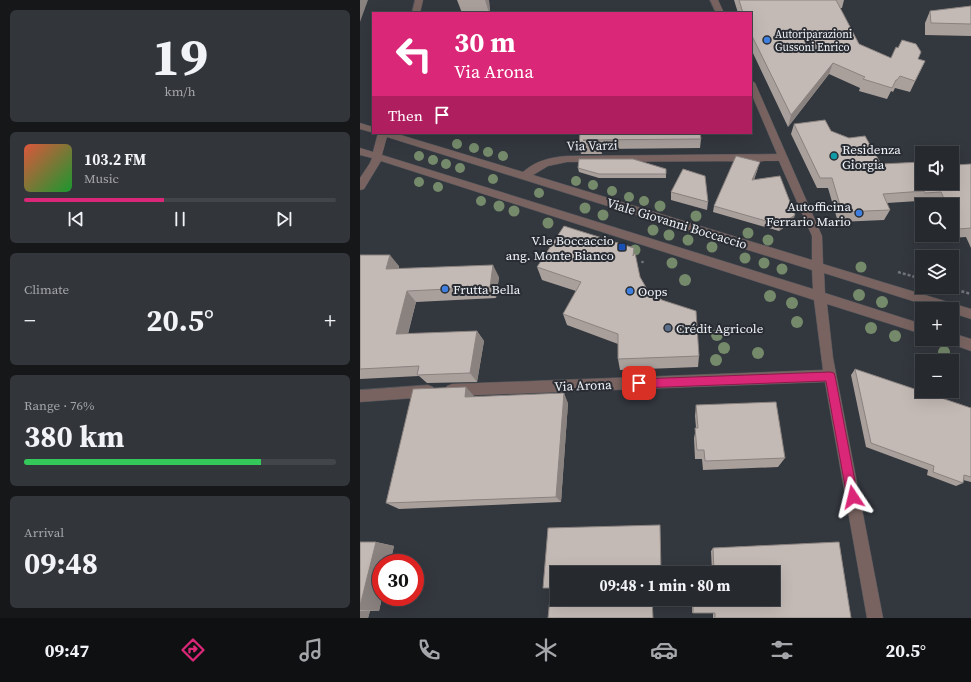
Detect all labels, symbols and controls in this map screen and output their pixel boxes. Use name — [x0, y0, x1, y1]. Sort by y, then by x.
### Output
text: 19 — [152, 21, 208, 92]
text: 30 m — [454, 23, 516, 61]
place label: Autoriparazioni Gussoni Enrico — [775, 27, 852, 55]
icon: left — [388, 28, 440, 80]
marker: Autoriparazioni Gussoni Enrico — [762, 35, 772, 45]
text: Via Arona — [454, 59, 534, 84]
text: km/h — [165, 83, 195, 100]
icon: arrive — [431, 104, 453, 126]
text: Then — [388, 105, 423, 126]
street label: Via Varzi — [566, 137, 618, 154]
place label: Residenza Giorgia — [842, 141, 901, 173]
map controls — [915, 146, 959, 398]
button: sound — [915, 146, 959, 190]
text: 103.2 FM — [84, 149, 146, 170]
marker: Residenza Giorgia — [829, 151, 839, 161]
text: Music — [84, 170, 119, 187]
street label: Viale Giovanni Boccaccio — [604, 194, 749, 253]
place label: Autofficina Ferrario Mario — [766, 198, 851, 230]
button: search — [915, 198, 959, 242]
icon: previous — [65, 208, 87, 230]
icon: pause — [169, 208, 191, 230]
icon: next — [273, 208, 295, 230]
marker: Autofficina Ferrario Mario — [854, 208, 864, 218]
place label: V.le Boccaccio ang. Monte Bianco — [506, 232, 614, 264]
marker: V.le Boccaccio ang. Monte Bianco — [617, 242, 627, 252]
button: layers — [915, 250, 959, 294]
text: Climate — [24, 281, 69, 298]
place label: Frutta Bella — [453, 281, 521, 298]
place label: Oops — [638, 283, 668, 300]
marker: Frutta Bella — [440, 284, 450, 294]
marker: Oops — [625, 286, 635, 296]
text: 20.5° — [146, 300, 214, 341]
button: + — [915, 302, 959, 346]
text: − — [24, 305, 36, 335]
text: + — [324, 305, 336, 335]
place label: Crédit Agricole — [676, 320, 764, 337]
marker: Crédit Agricole — [663, 323, 673, 333]
button: − — [915, 354, 959, 398]
pin — [622, 366, 656, 400]
icon: arrive — [628, 372, 650, 394]
street label: Via Arona — [554, 376, 612, 395]
text: Range · 76% — [24, 397, 95, 414]
text: 380 km — [24, 416, 124, 457]
position arrow — [832, 476, 874, 518]
text: Arrival — [24, 524, 64, 541]
text: 09:48 — [24, 543, 98, 584]
speed limit sign: 30 — [372, 554, 424, 606]
text: 09:48 · 1 min · 80 m — [600, 575, 730, 596]
icon: directions — [179, 636, 207, 664]
icon: music — [297, 636, 325, 664]
icon: phone — [415, 636, 443, 664]
icon: climate — [532, 636, 560, 664]
icon: car — [650, 636, 678, 664]
icon: filters — [768, 636, 796, 664]
text: 09:47 — [45, 638, 89, 663]
text: 20.5° — [885, 638, 926, 663]

